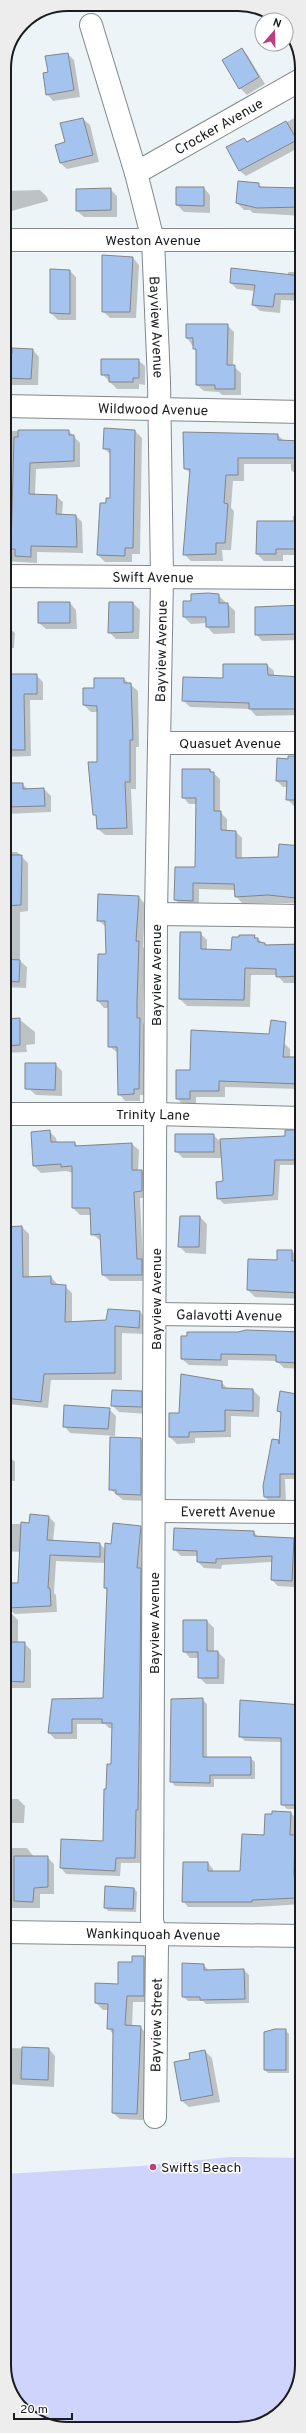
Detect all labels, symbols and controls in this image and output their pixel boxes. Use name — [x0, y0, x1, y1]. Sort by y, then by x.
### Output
north arrow — [254, 12, 294, 52]
text: N — [271, 16, 283, 31]
street label: Crocker Avenue — [172, 96, 267, 159]
street label: Weston Avenue — [105, 233, 201, 250]
street label: Bayview Avenue — [145, 276, 166, 379]
street label: Wildwood Avenue — [98, 401, 208, 420]
street label: Swift Avenue — [112, 570, 194, 587]
street label: Bayview Avenue — [153, 600, 172, 702]
street label: Quasuet Avenue — [179, 736, 281, 753]
street label: Bayview Avenue — [149, 924, 166, 1026]
street label: Trinity Lane — [116, 1107, 190, 1125]
street label: Bayview Avenue — [149, 1248, 166, 1350]
street label: Galavotti Avenue — [176, 1307, 282, 1326]
street label: Everett Avenue — [180, 1504, 276, 1522]
street label: Bayview Avenue — [147, 1572, 164, 1674]
street label: Wankinquoah Avenue — [86, 1926, 220, 1945]
street label: Bayview Street — [148, 1978, 167, 2072]
place label: Swifts Beach — [161, 2160, 242, 2177]
marker: Swifts Beach — [148, 2162, 158, 2172]
scale bar — [14, 2395, 72, 2421]
text: 20 m — [20, 2402, 48, 2418]

